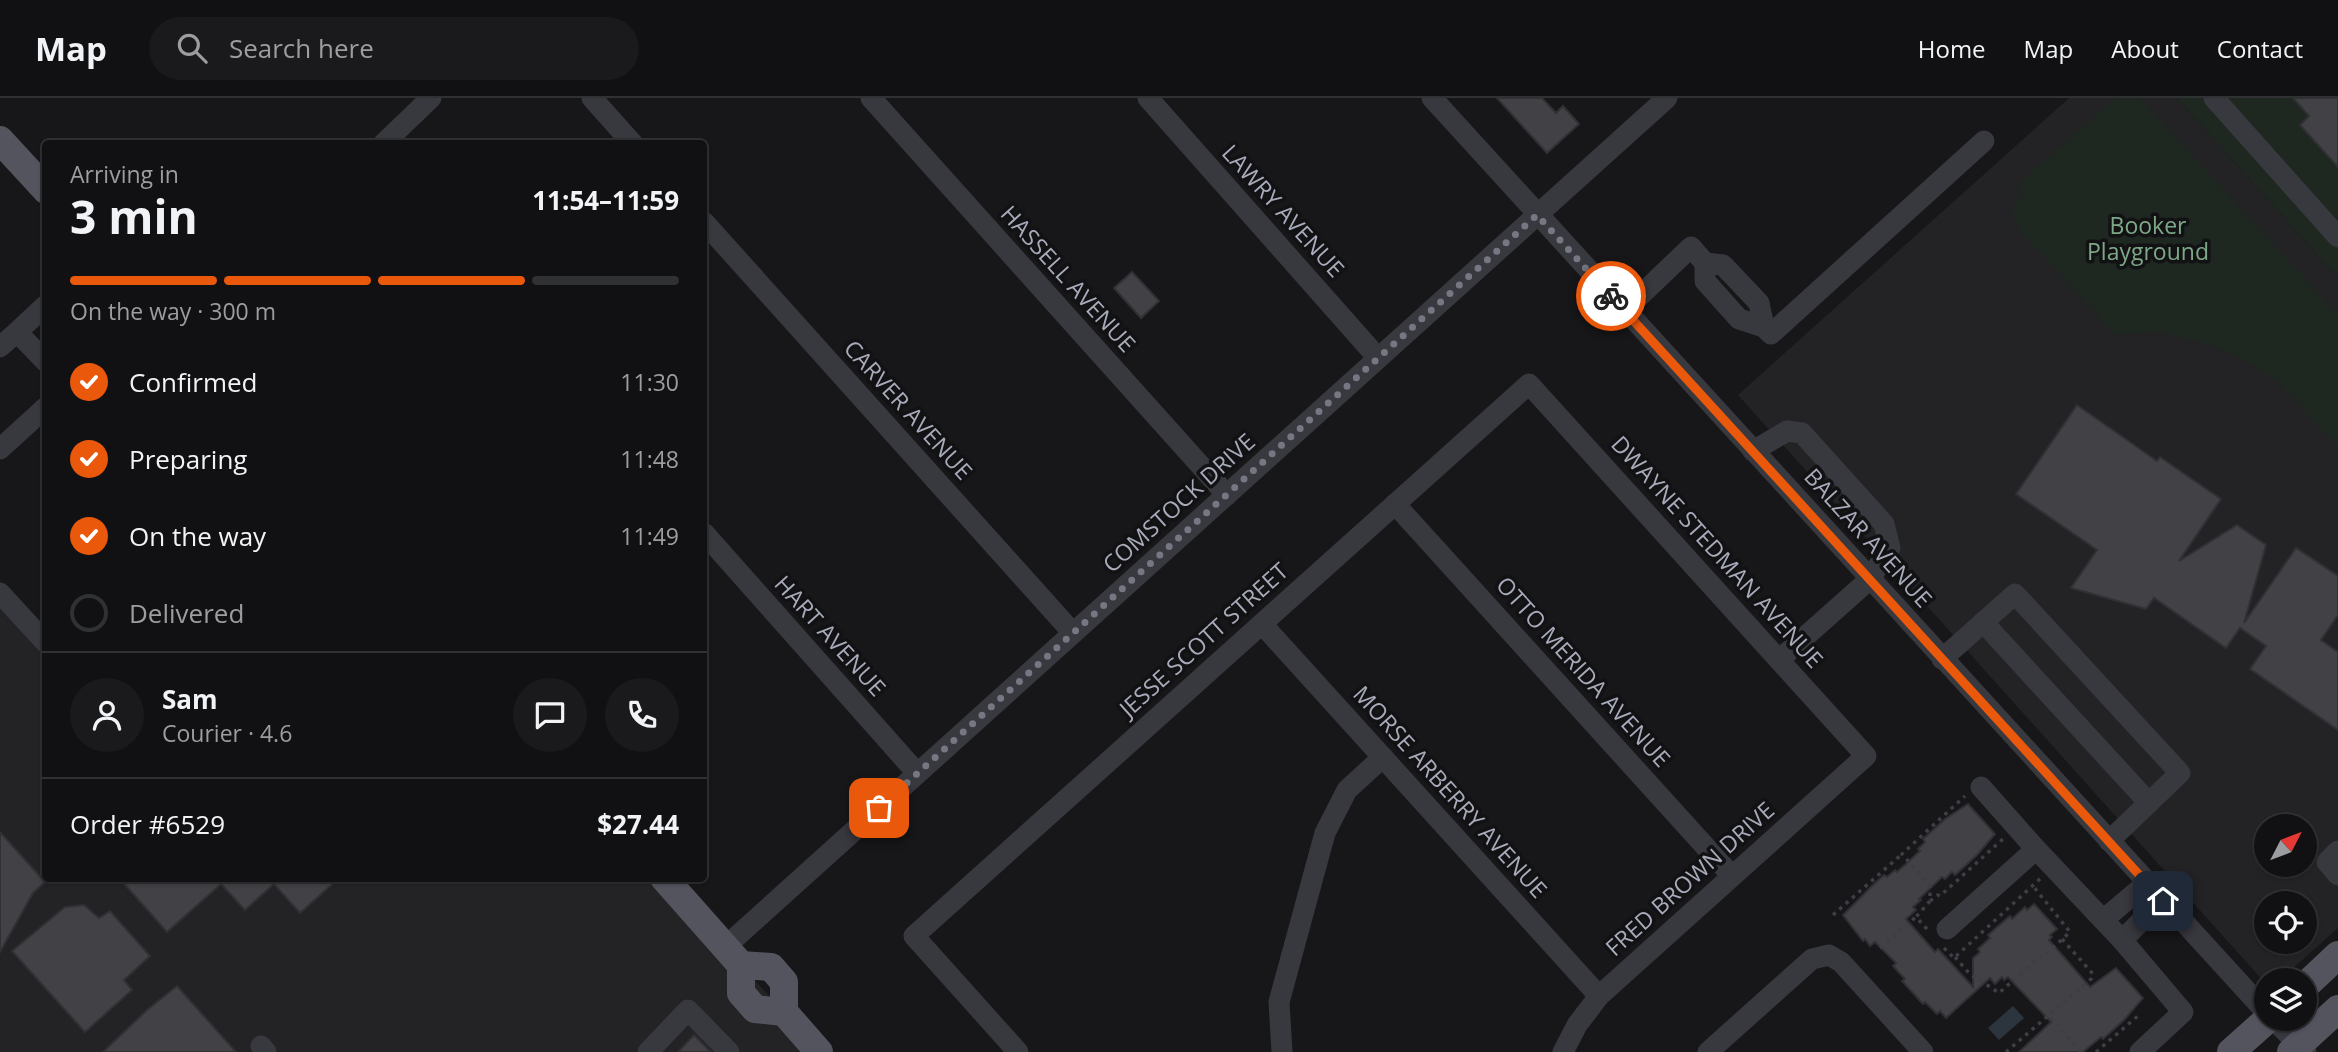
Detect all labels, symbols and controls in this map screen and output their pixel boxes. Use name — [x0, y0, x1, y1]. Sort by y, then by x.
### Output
search box — [149, 17, 639, 80]
text: Map — [35, 26, 107, 71]
icon: search — [173, 29, 211, 67]
text: Search here — [229, 30, 374, 66]
text: Home — [1918, 32, 1986, 65]
text: Map — [2024, 32, 2073, 65]
text: About — [2111, 32, 2179, 65]
text: Contact — [2217, 32, 2303, 65]
street label: LAWRY AVENUE — [1215, 137, 1352, 284]
text: Arriving in — [70, 158, 179, 190]
text: 11:54–11:59 — [532, 182, 679, 218]
text: 3 min — [70, 185, 198, 247]
street label: HASSELL AVENUE — [994, 198, 1143, 359]
park label: Booker Playground — [2087, 209, 2209, 267]
courier — [1576, 261, 1646, 331]
icon: bike — [1592, 277, 1630, 315]
text: On the way · 300 m — [70, 295, 276, 327]
street label: CARVER AVENUE — [837, 333, 980, 486]
icon: check — [70, 363, 108, 401]
text: Confirmed — [129, 364, 257, 400]
text: 11:30 — [620, 366, 679, 398]
street label: COMSTOCK DRIVE — [1095, 425, 1261, 579]
street label: DWAYNE STEDMAN AVENUE — [1605, 428, 1831, 674]
icon: check — [70, 440, 108, 478]
text: Preparing — [129, 441, 247, 477]
text: 11:48 — [620, 443, 679, 475]
street label: BALZAR AVENUE — [1798, 461, 1940, 614]
icon: check — [70, 517, 108, 555]
text: On the way — [129, 518, 266, 554]
text: 11:49 — [620, 520, 679, 552]
street label: JESSE SCOTT STREET — [1111, 555, 1295, 725]
street label: HART AVENUE — [768, 568, 894, 703]
street label: OTTO MERIDA AVENUE — [1489, 569, 1678, 774]
text: Delivered — [129, 595, 244, 631]
button: person — [70, 678, 144, 752]
button: chat — [513, 678, 587, 752]
button: phone — [605, 678, 679, 752]
street label: MORSE ARBERRY AVENUE — [1347, 678, 1555, 904]
text: Sam — [162, 681, 218, 717]
text: Courier · 4.6 — [162, 717, 292, 749]
pin — [849, 778, 909, 838]
icon: bag — [860, 789, 898, 827]
street label: FRED BROWN DRIVE — [1598, 794, 1781, 963]
text: Order #6529 — [70, 806, 225, 842]
text: $27.44 — [597, 806, 679, 842]
north arrow — [2254, 814, 2317, 877]
map controls — [2254, 814, 2317, 1031]
pin — [2133, 871, 2193, 931]
icon: home — [2144, 882, 2182, 920]
button: locate — [2254, 891, 2317, 954]
button: layers — [2254, 968, 2317, 1031]

